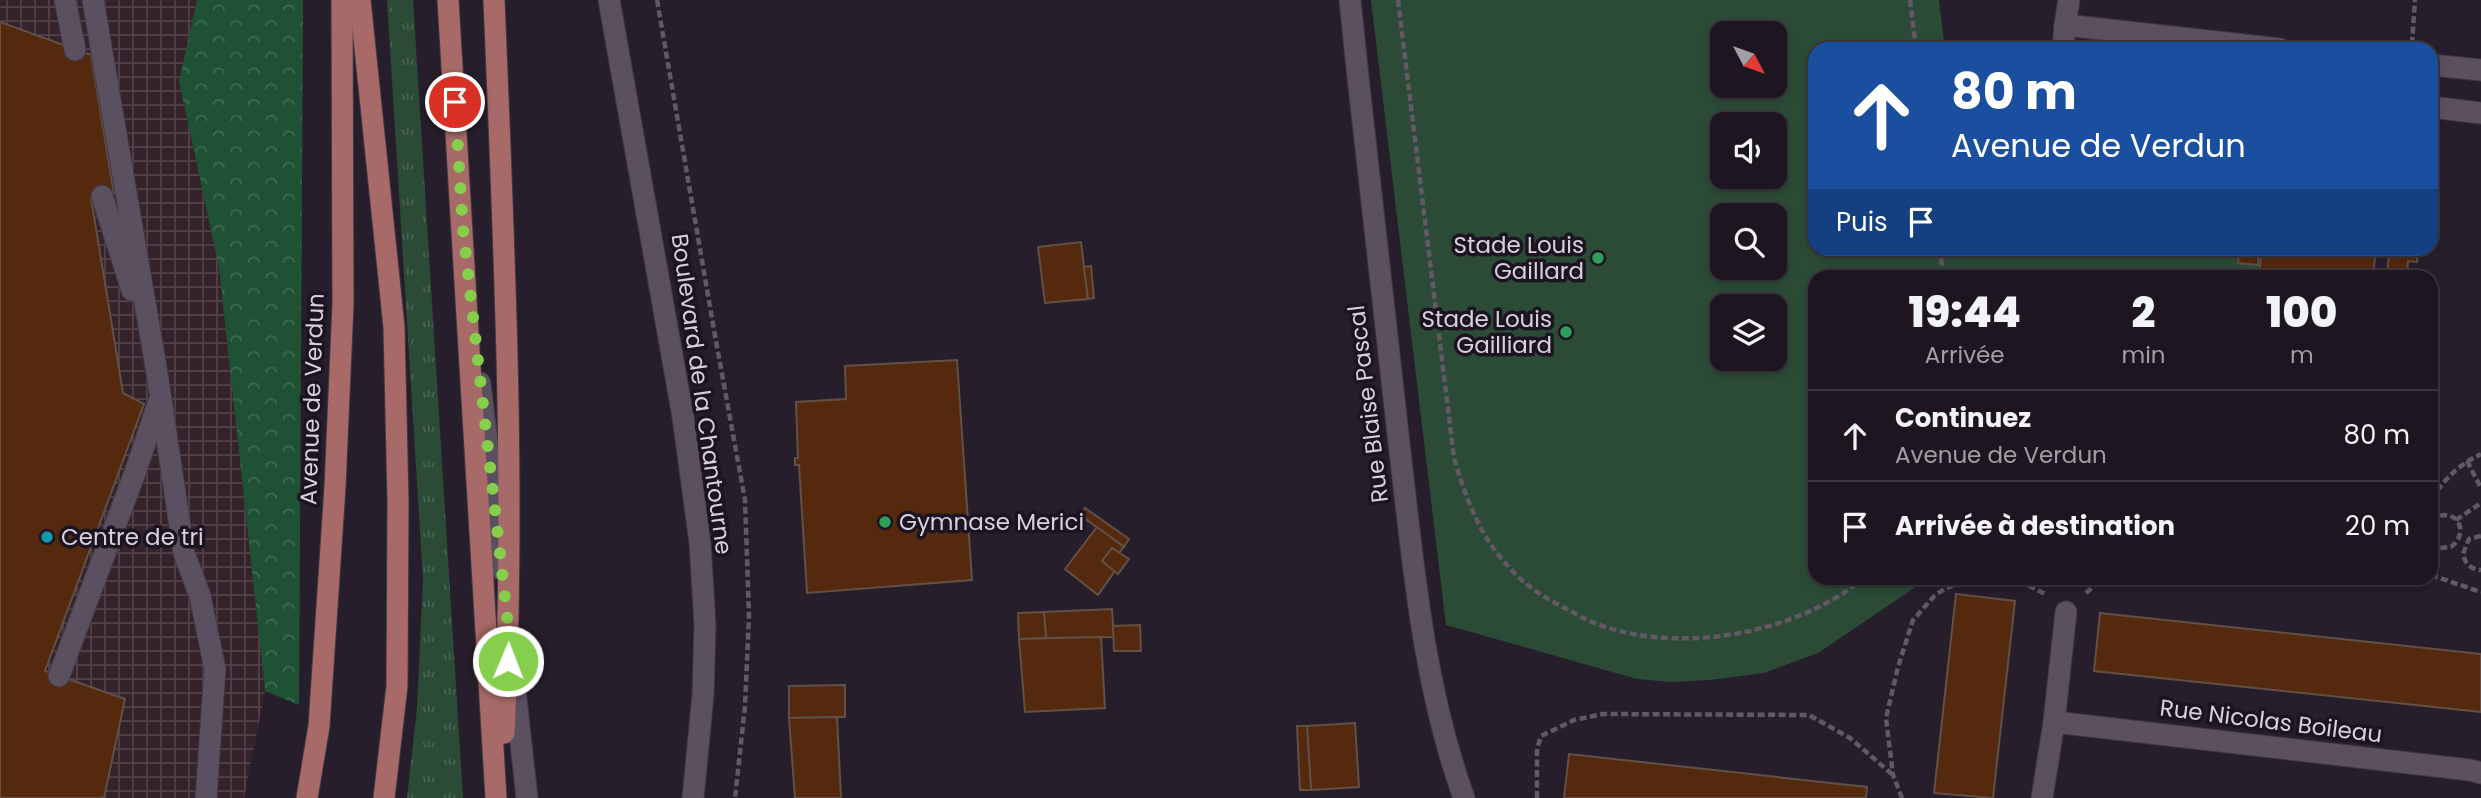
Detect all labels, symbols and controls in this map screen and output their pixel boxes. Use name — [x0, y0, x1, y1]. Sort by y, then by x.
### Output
north arrow — [1710, 21, 1787, 98]
map controls — [1710, 21, 1787, 371]
text: 80 m — [1951, 58, 2077, 126]
icon: ahead — [1836, 70, 1927, 161]
pin — [425, 72, 485, 132]
icon: arrive — [436, 83, 474, 121]
button: sound — [1710, 112, 1787, 189]
text: Avenue de Verdun — [1951, 123, 2246, 168]
button: search — [1710, 203, 1787, 280]
icon: arrive — [1902, 203, 1940, 241]
text: Puis — [1836, 204, 1888, 240]
place label: Stade Louis Gaillard — [1454, 229, 1584, 287]
street label: Boulevard de la Chantourne — [664, 232, 740, 556]
marker: Stade Louis Gaillard — [1590, 250, 1606, 266]
text: 19:44 — [1909, 283, 2021, 342]
text: 2 — [2132, 283, 2155, 342]
text: 100 — [2266, 283, 2337, 342]
street label: Avenue de Verdun — [292, 293, 332, 505]
button: layers — [1710, 294, 1787, 371]
place label: Stade Louis Gailliard — [1422, 303, 1552, 361]
street label: Rue Blaise Pascal — [1340, 304, 1396, 504]
marker: Stade Louis Gailliard — [1558, 324, 1574, 340]
text: Arrivée — [1925, 339, 2005, 371]
text: min — [2121, 339, 2166, 371]
text: m — [2290, 339, 2314, 371]
text: Continuez — [1895, 400, 2031, 436]
icon: ahead — [1836, 417, 1874, 455]
text: 80 m — [2344, 417, 2410, 453]
text: Avenue de Verdun — [1895, 439, 2107, 471]
place label: Gymnase Merici — [899, 506, 1084, 538]
icon: arrive — [1836, 508, 1874, 546]
text: Arrivée à destination — [1895, 508, 2175, 544]
text: 20 m — [2345, 508, 2410, 544]
marker: Gymnase Merici — [877, 514, 893, 530]
place label: Centre de tri — [61, 521, 204, 553]
marker: Centre de tri — [39, 529, 55, 545]
position arrow — [471, 624, 545, 698]
street label: Rue Nicolas Boileau — [2158, 691, 2384, 751]

